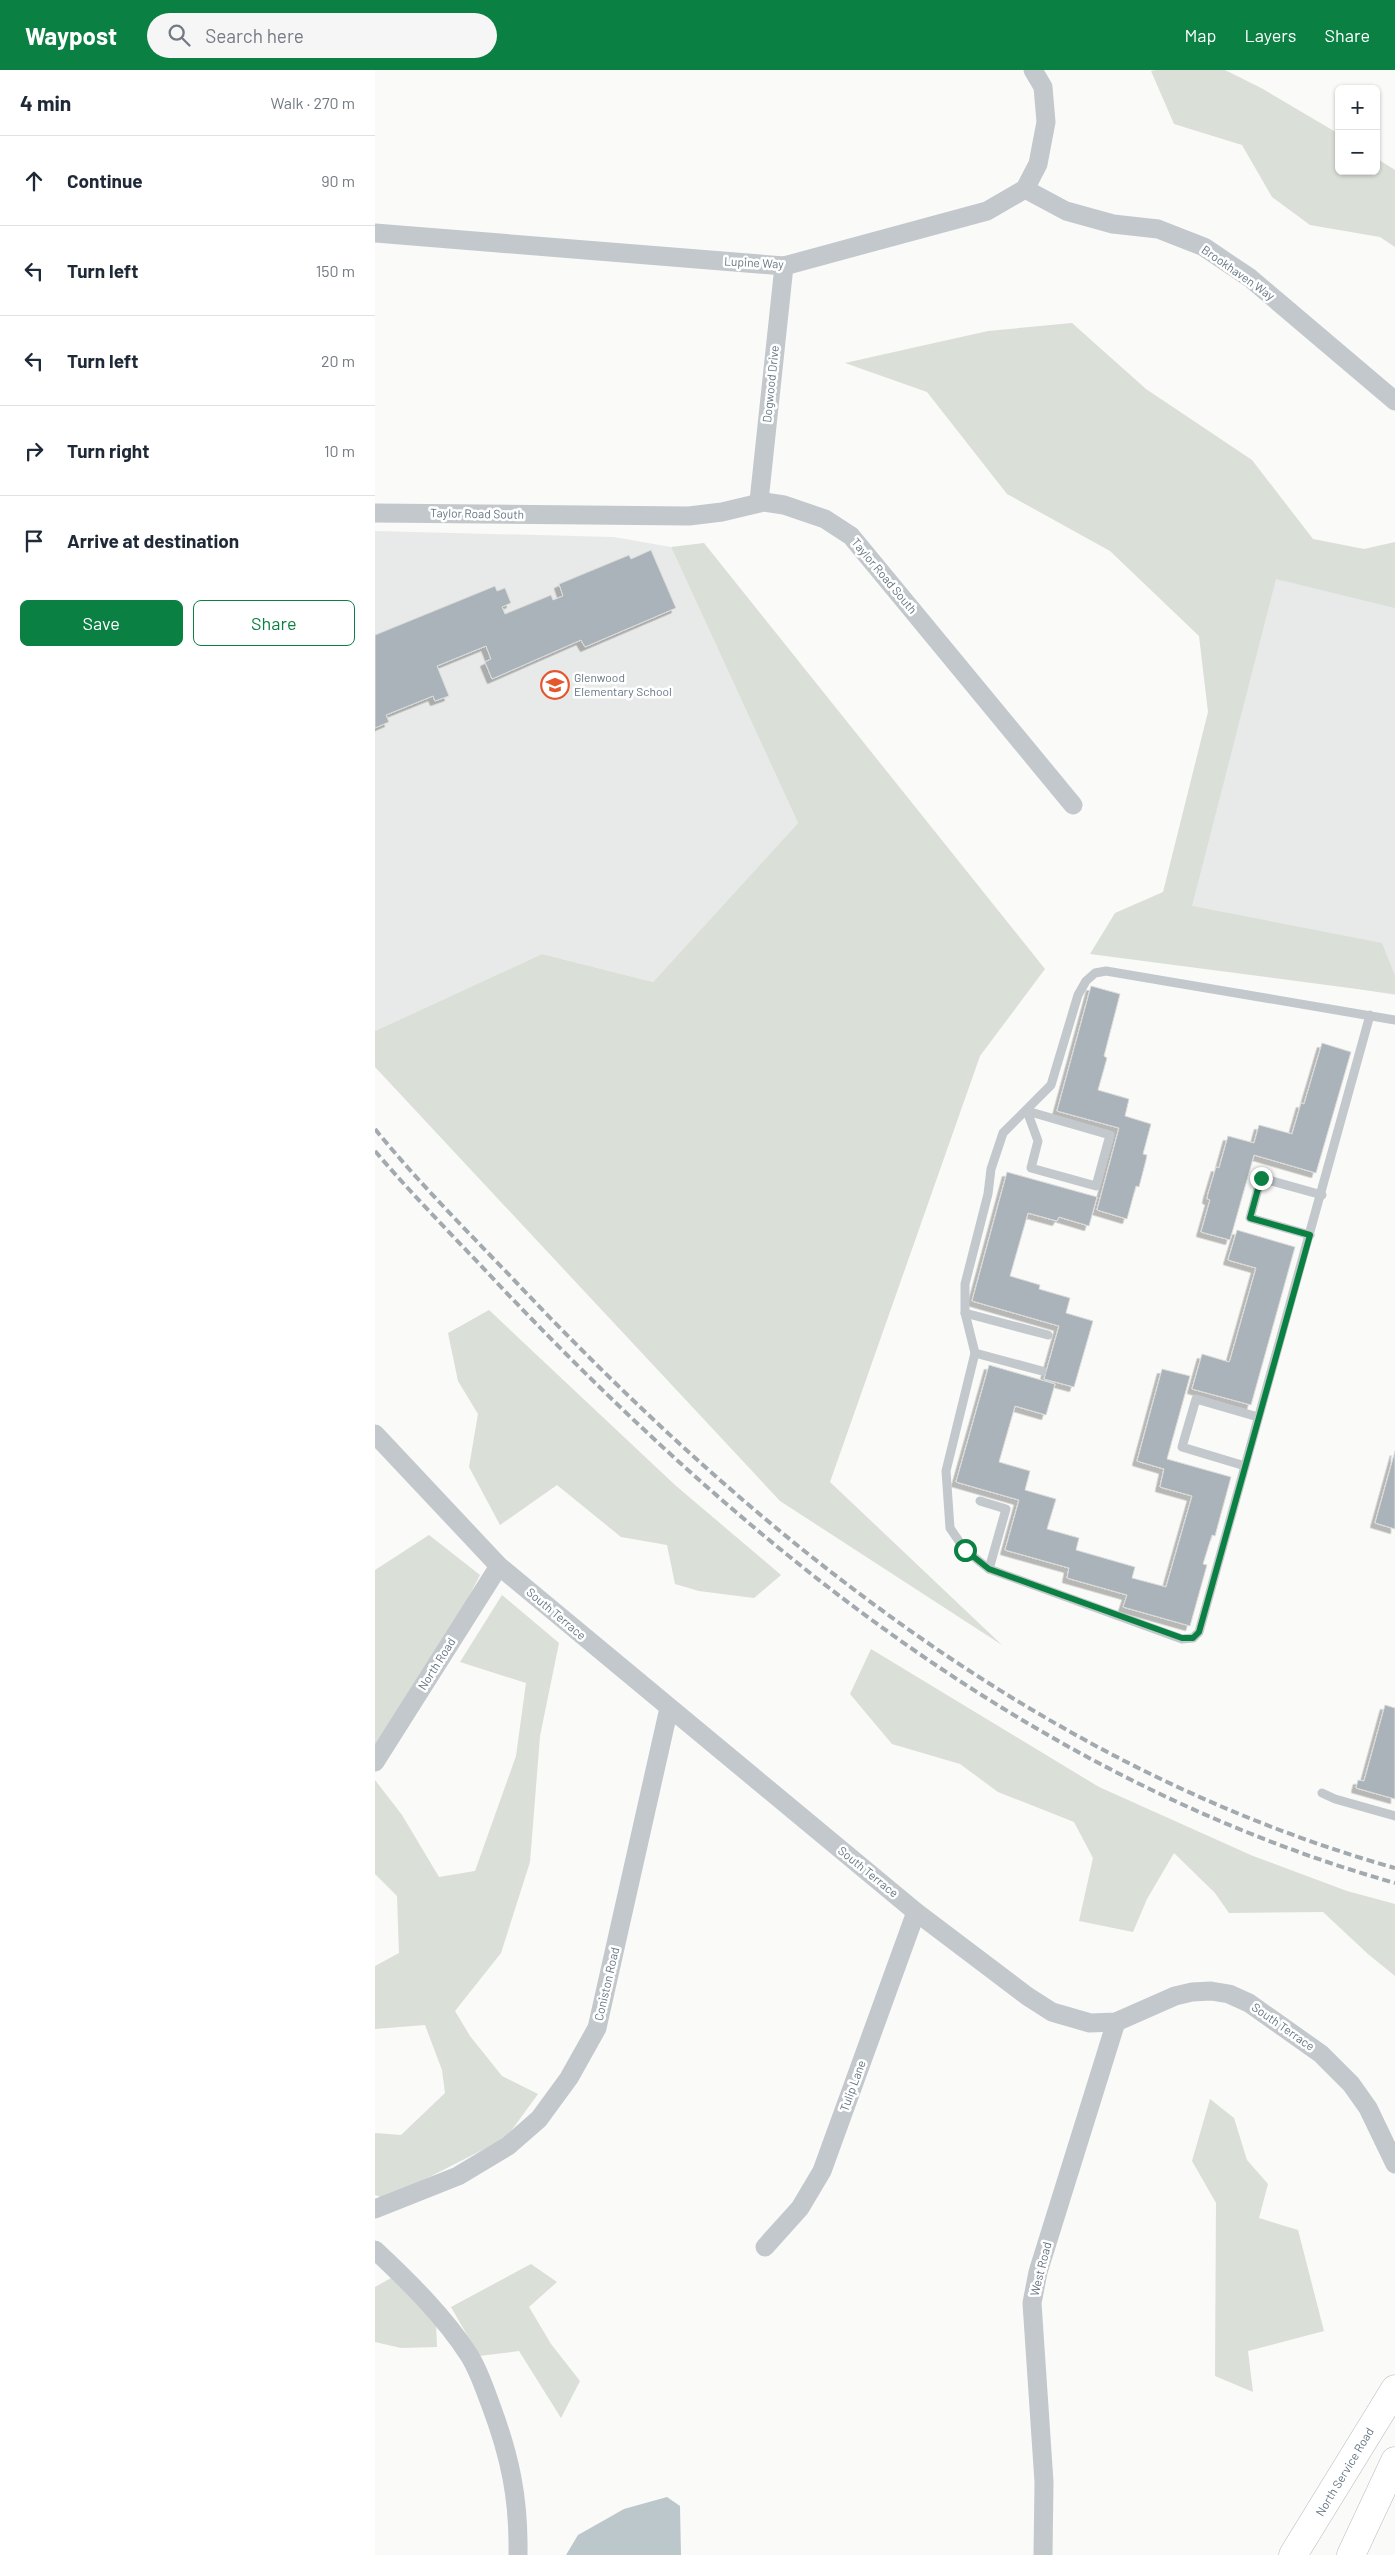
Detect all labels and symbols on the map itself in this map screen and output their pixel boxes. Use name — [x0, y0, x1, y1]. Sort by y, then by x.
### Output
street label: Brookhaven Way — [1199, 242, 1278, 303]
street label: Lupine Way — [724, 253, 785, 271]
street label: Dogwood Drive — [759, 345, 781, 423]
street label: Taylor Road South — [430, 505, 524, 521]
street label: Taylor Road South — [849, 535, 920, 616]
school or university icon: Glenwood Elementary School — [540, 670, 570, 700]
place label: Glenwood Elementary School — [574, 670, 672, 698]
route end — [1250, 1167, 1273, 1190]
route start — [954, 1539, 977, 1562]
street label: South Terrace — [524, 1584, 589, 1642]
street label: North Road — [415, 1635, 458, 1692]
street label: South Terrace — [836, 1843, 901, 1900]
street label: Coniston Road — [591, 1946, 621, 2022]
street label: South Terrace — [1250, 1999, 1318, 2053]
street label: Tulip Lane — [836, 2058, 868, 2113]
street label: West Road — [1027, 2240, 1054, 2297]
street label: North Service Road — [1312, 2425, 1376, 2518]

